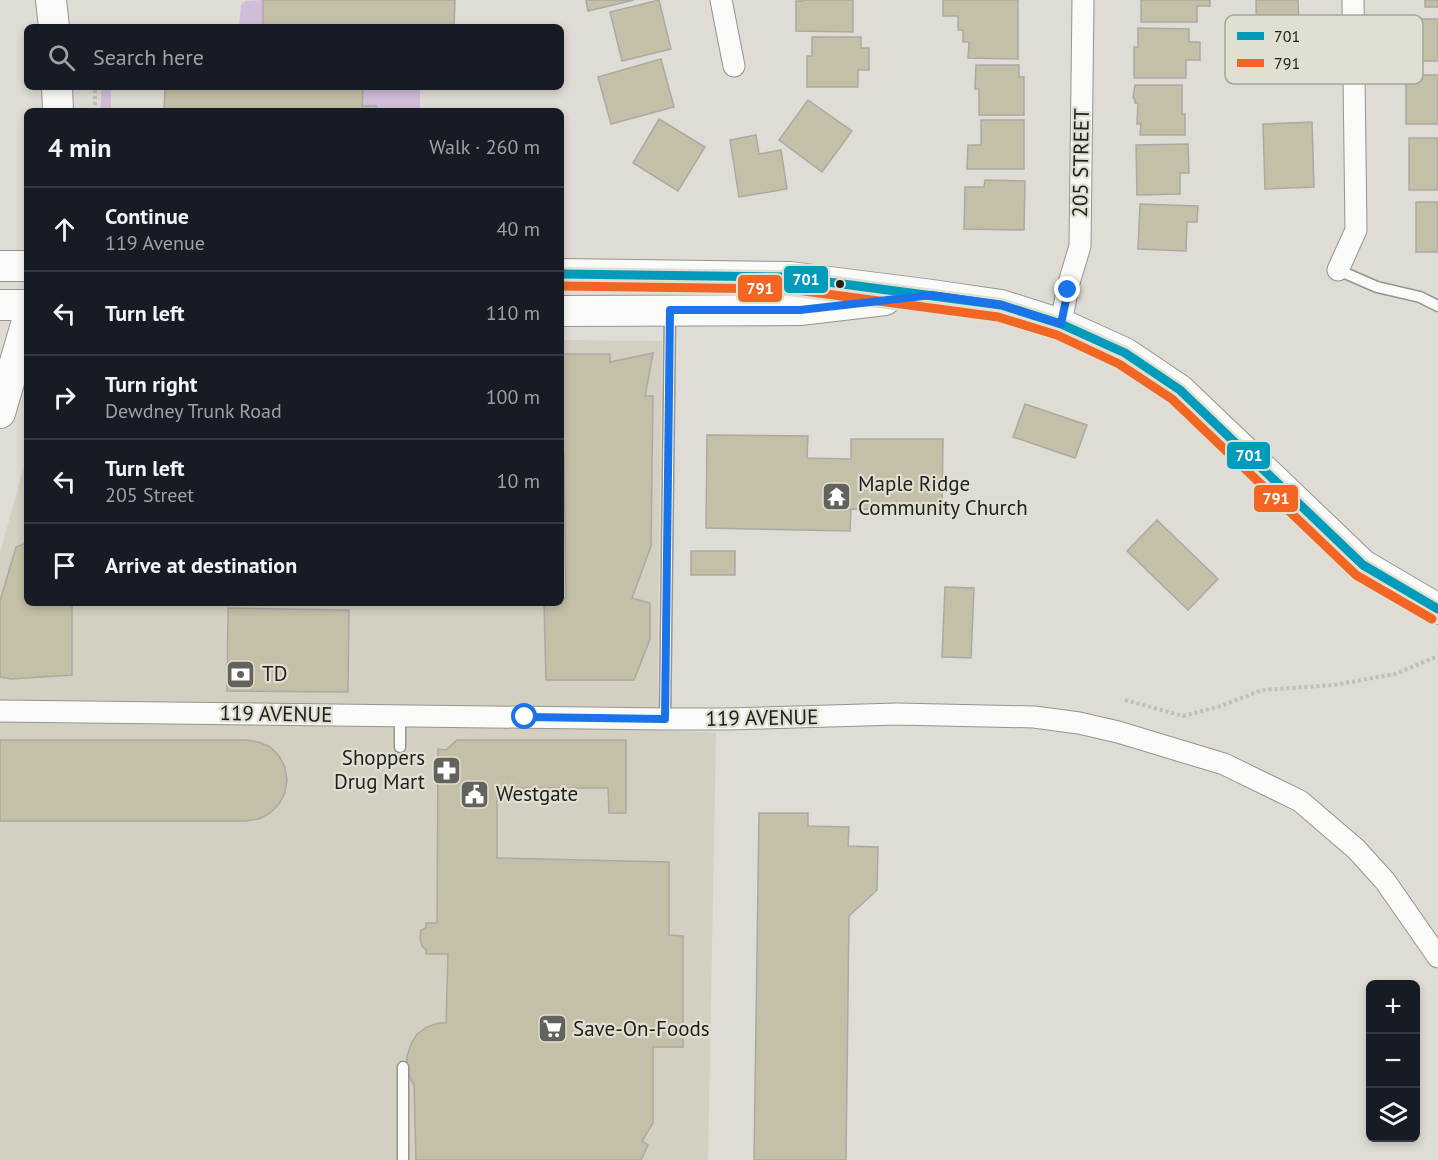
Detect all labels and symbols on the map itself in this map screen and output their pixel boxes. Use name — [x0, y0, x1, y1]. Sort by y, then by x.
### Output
legend — [1225, 15, 1423, 84]
text: 701 — [1274, 26, 1300, 46]
text: 791 — [1274, 53, 1300, 73]
street label: 205 STREET — [1066, 108, 1095, 218]
line badge: 701 — [783, 265, 829, 294]
text: 701 — [792, 269, 820, 289]
line badge: 791 — [737, 274, 783, 303]
route end — [1054, 276, 1080, 302]
text: 791 — [746, 278, 774, 298]
unlabelled marker — [834, 278, 846, 290]
line badge: 701 — [1226, 441, 1271, 470]
text: 701 — [1235, 445, 1263, 465]
place label: Maple Ridge Community Church — [858, 470, 1028, 521]
temple icon: Maple Ridge Community Church — [821, 480, 853, 512]
line badge: 791 — [1253, 484, 1299, 513]
text: 791 — [1262, 488, 1290, 508]
bank icon: TD — [225, 658, 257, 690]
place label: TD — [262, 660, 287, 687]
street label: 119 AVENUE — [219, 699, 333, 728]
route start — [511, 703, 537, 729]
street label: 119 AVENUE — [705, 703, 819, 732]
place label: Shoppers Drug Mart — [334, 744, 425, 795]
pharmacy icon: Shoppers Drug Mart — [430, 754, 462, 786]
public building icon: Westgate — [459, 778, 491, 810]
place label: Westgate — [496, 780, 578, 807]
supermarket icon: Save-On-Foods — [536, 1013, 568, 1045]
place label: Save-On-Foods — [573, 1015, 710, 1042]

